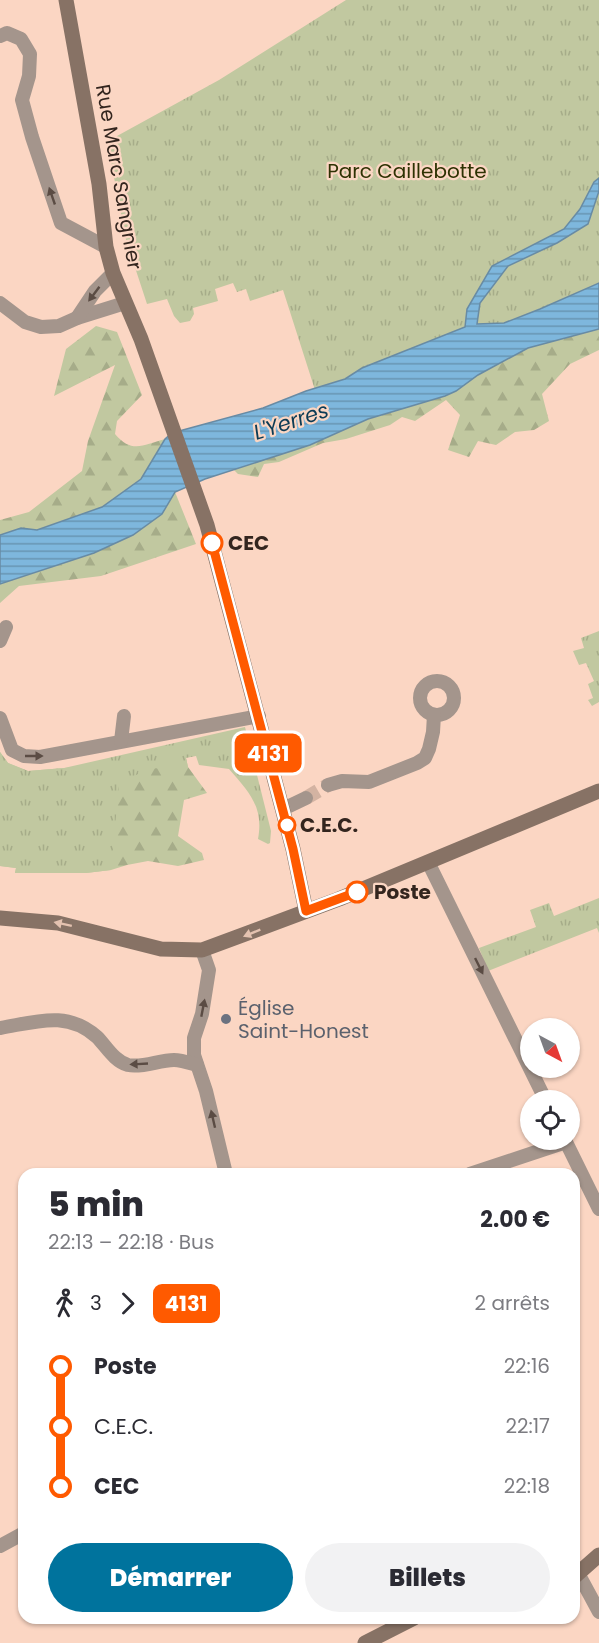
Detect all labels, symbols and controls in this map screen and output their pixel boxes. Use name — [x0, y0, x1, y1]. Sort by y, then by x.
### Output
street label: Rue Marc Sangnier — [89, 82, 149, 272]
park label: Parc Caillebotte — [327, 157, 487, 185]
one-way arrow — [47, 187, 56, 205]
one-way arrow — [88, 287, 100, 302]
water label: L'Yerres — [250, 395, 332, 447]
place label: CEC — [228, 529, 269, 557]
marker: CEC — [201, 532, 223, 554]
line badge: 4131 — [226, 734, 310, 772]
text: 4131 — [247, 739, 289, 768]
one-way arrow — [25, 751, 44, 761]
place label: C.E.C. — [300, 811, 358, 839]
marker: C.E.C. — [278, 816, 296, 834]
place label: Poste — [374, 878, 431, 906]
marker: Poste — [346, 881, 368, 903]
one-way arrow — [53, 919, 72, 928]
one-way arrow — [242, 928, 260, 938]
one-way arrow — [475, 957, 484, 974]
place label: Église Saint-Honest — [238, 994, 369, 1045]
one-way arrow — [199, 998, 208, 1017]
marker: Église Saint-Honest — [219, 1012, 233, 1026]
north arrow — [520, 1018, 580, 1078]
map controls — [520, 1018, 580, 1150]
one-way arrow — [130, 1060, 149, 1069]
button: locate — [520, 1090, 580, 1150]
one-way arrow — [207, 1110, 217, 1129]
text: 5 min — [48, 1181, 144, 1228]
text: 2.00 € — [480, 1204, 550, 1235]
text: 22:13 – 22:18 · Bus — [48, 1228, 214, 1256]
icon: walk — [48, 1287, 81, 1320]
icon: forward — [111, 1287, 144, 1320]
text: 3 — [90, 1289, 102, 1317]
text: 4131 — [165, 1289, 208, 1318]
text: 2 arrêts — [475, 1289, 550, 1317]
text: Poste — [94, 1351, 157, 1382]
text: 22:16 — [504, 1352, 550, 1380]
text: C.E.C. — [94, 1411, 153, 1442]
text: 22:17 — [505, 1412, 550, 1440]
text: CEC — [94, 1471, 139, 1502]
text: 22:18 — [504, 1472, 550, 1500]
button: Démarrer — [48, 1543, 293, 1612]
button: Billets — [305, 1543, 550, 1612]

